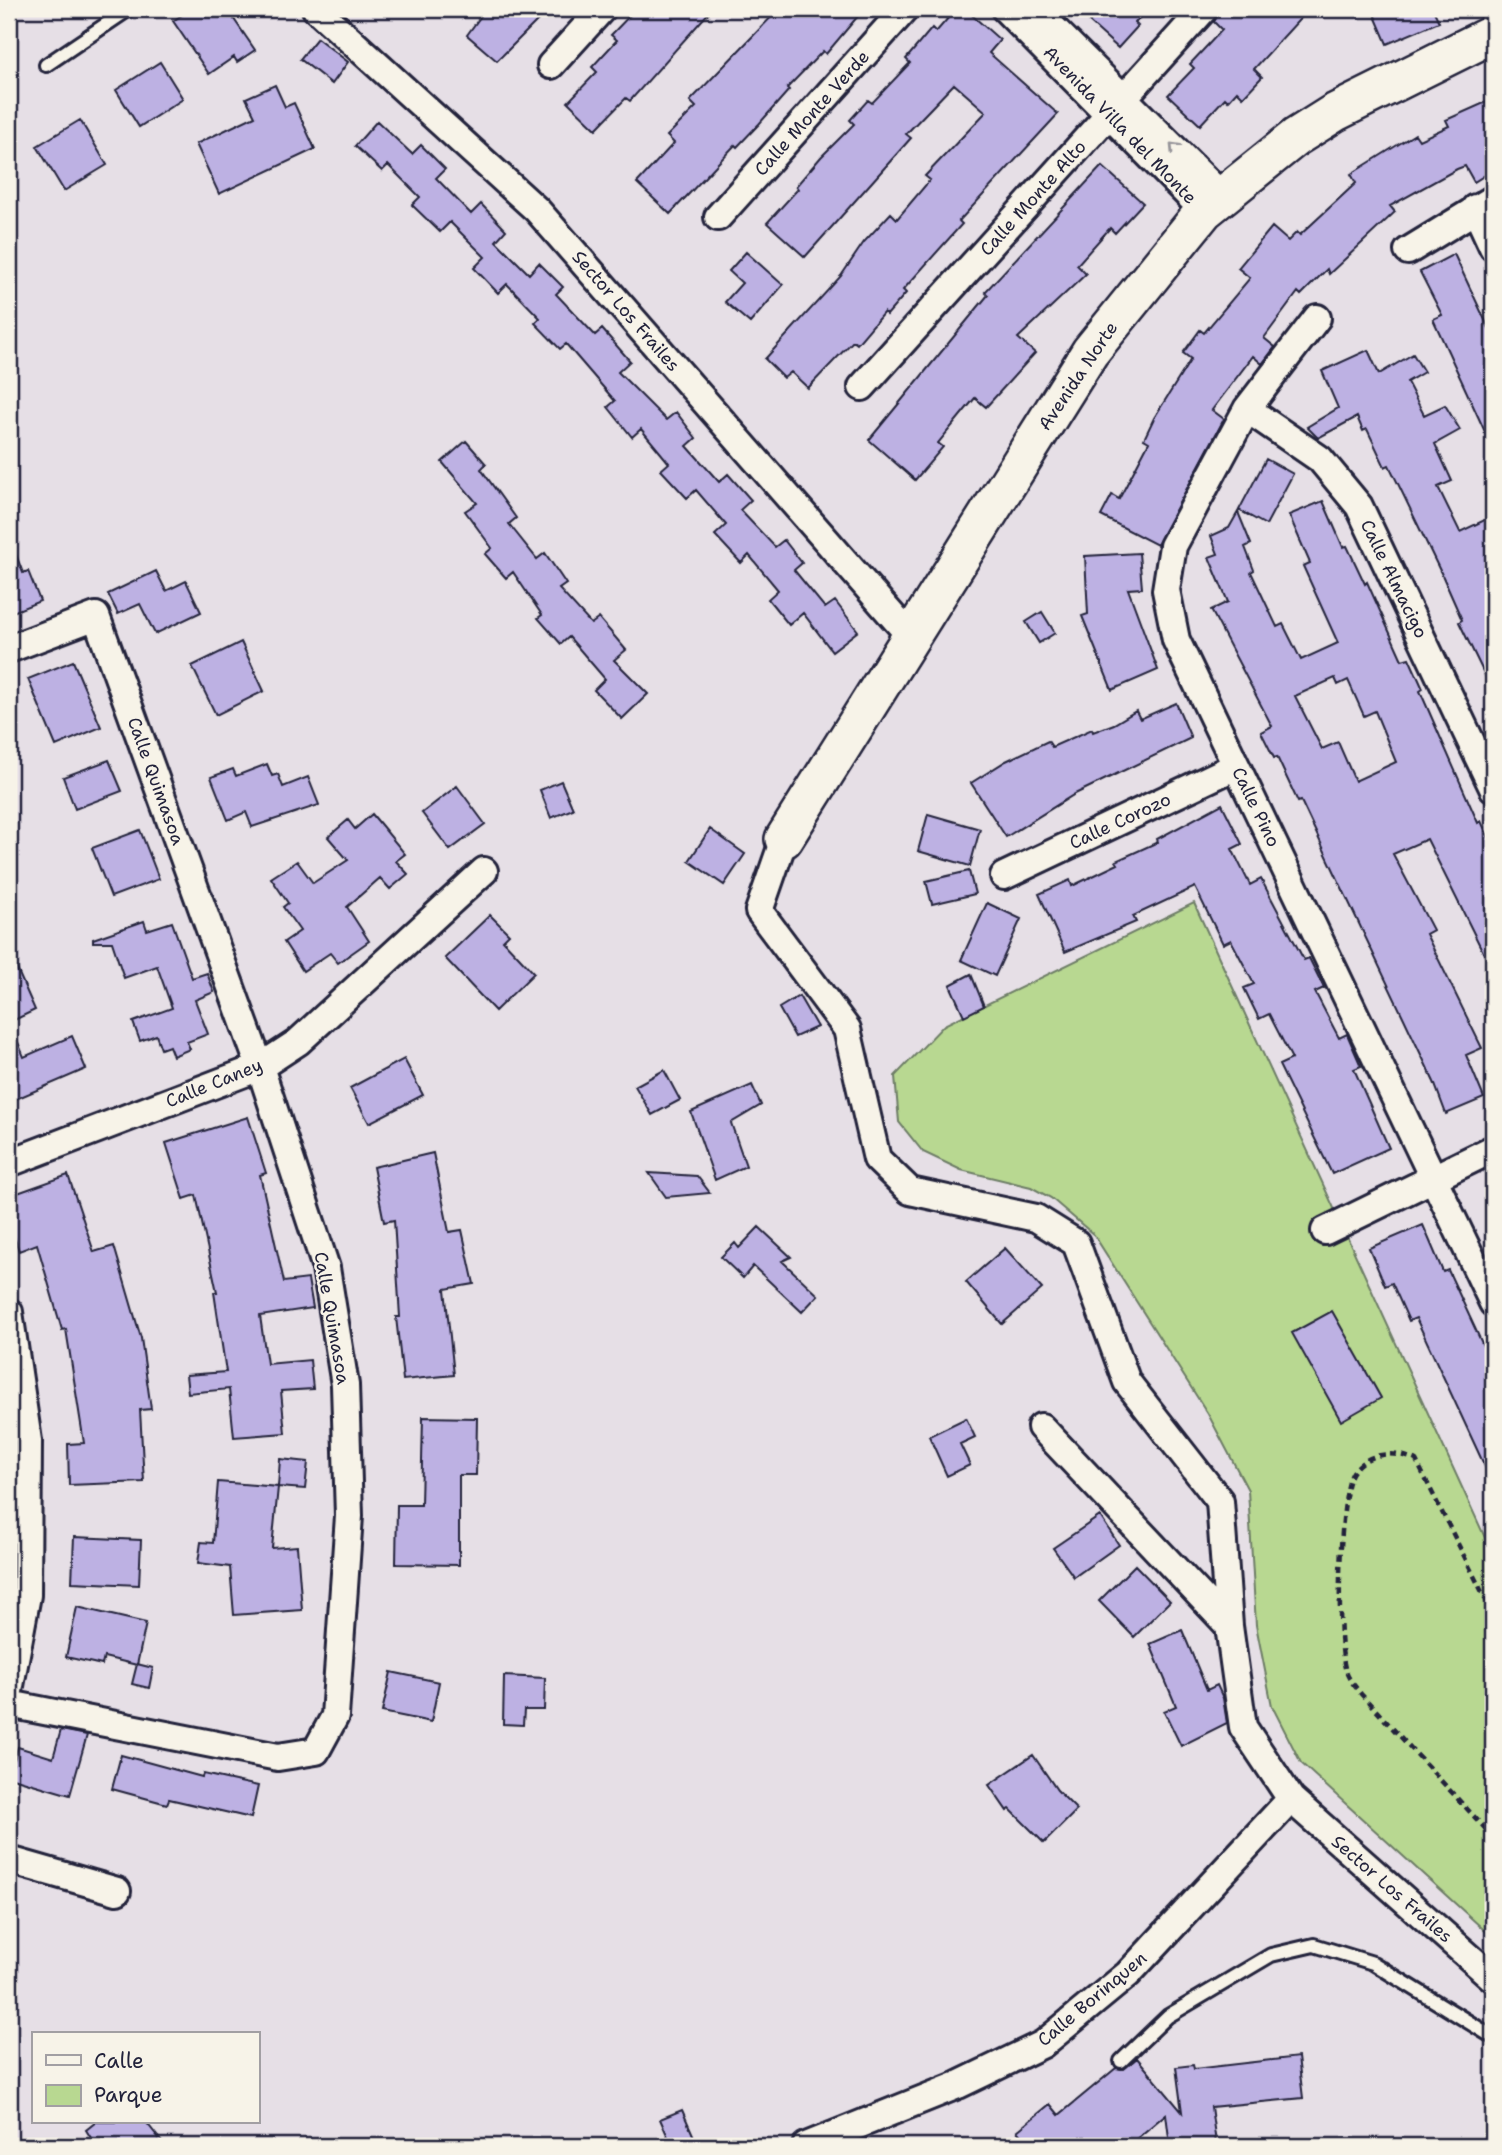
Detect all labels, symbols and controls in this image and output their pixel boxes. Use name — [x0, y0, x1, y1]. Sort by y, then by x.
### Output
street label: Avenida Villa del Monte — [1038, 41, 1202, 209]
street label: Calle Monte Verde — [749, 45, 875, 181]
street label: Calle Monte Alto — [975, 135, 1091, 261]
one-way arrow — [1170, 143, 1183, 156]
street label: Sector Los Frailes — [567, 245, 685, 377]
street label: Avenida Norte — [1033, 317, 1123, 435]
street label: Calle Almacigo — [1355, 516, 1433, 642]
street label: Calle Quimasoa — [122, 714, 190, 848]
street label: Calle Pino — [1226, 763, 1286, 851]
street label: Calle Corozo — [1065, 787, 1175, 855]
street label: Calle Caney — [162, 1053, 266, 1113]
street label: Calle Quimasoa — [309, 1250, 355, 1386]
street label: Sector Los Frailes — [1326, 1830, 1458, 1948]
street label: Calle Borinquen — [1032, 1946, 1152, 2052]
legend — [32, 2032, 259, 2124]
text: Calle — [94, 2047, 144, 2075]
text: Parque — [94, 2081, 163, 2109]

